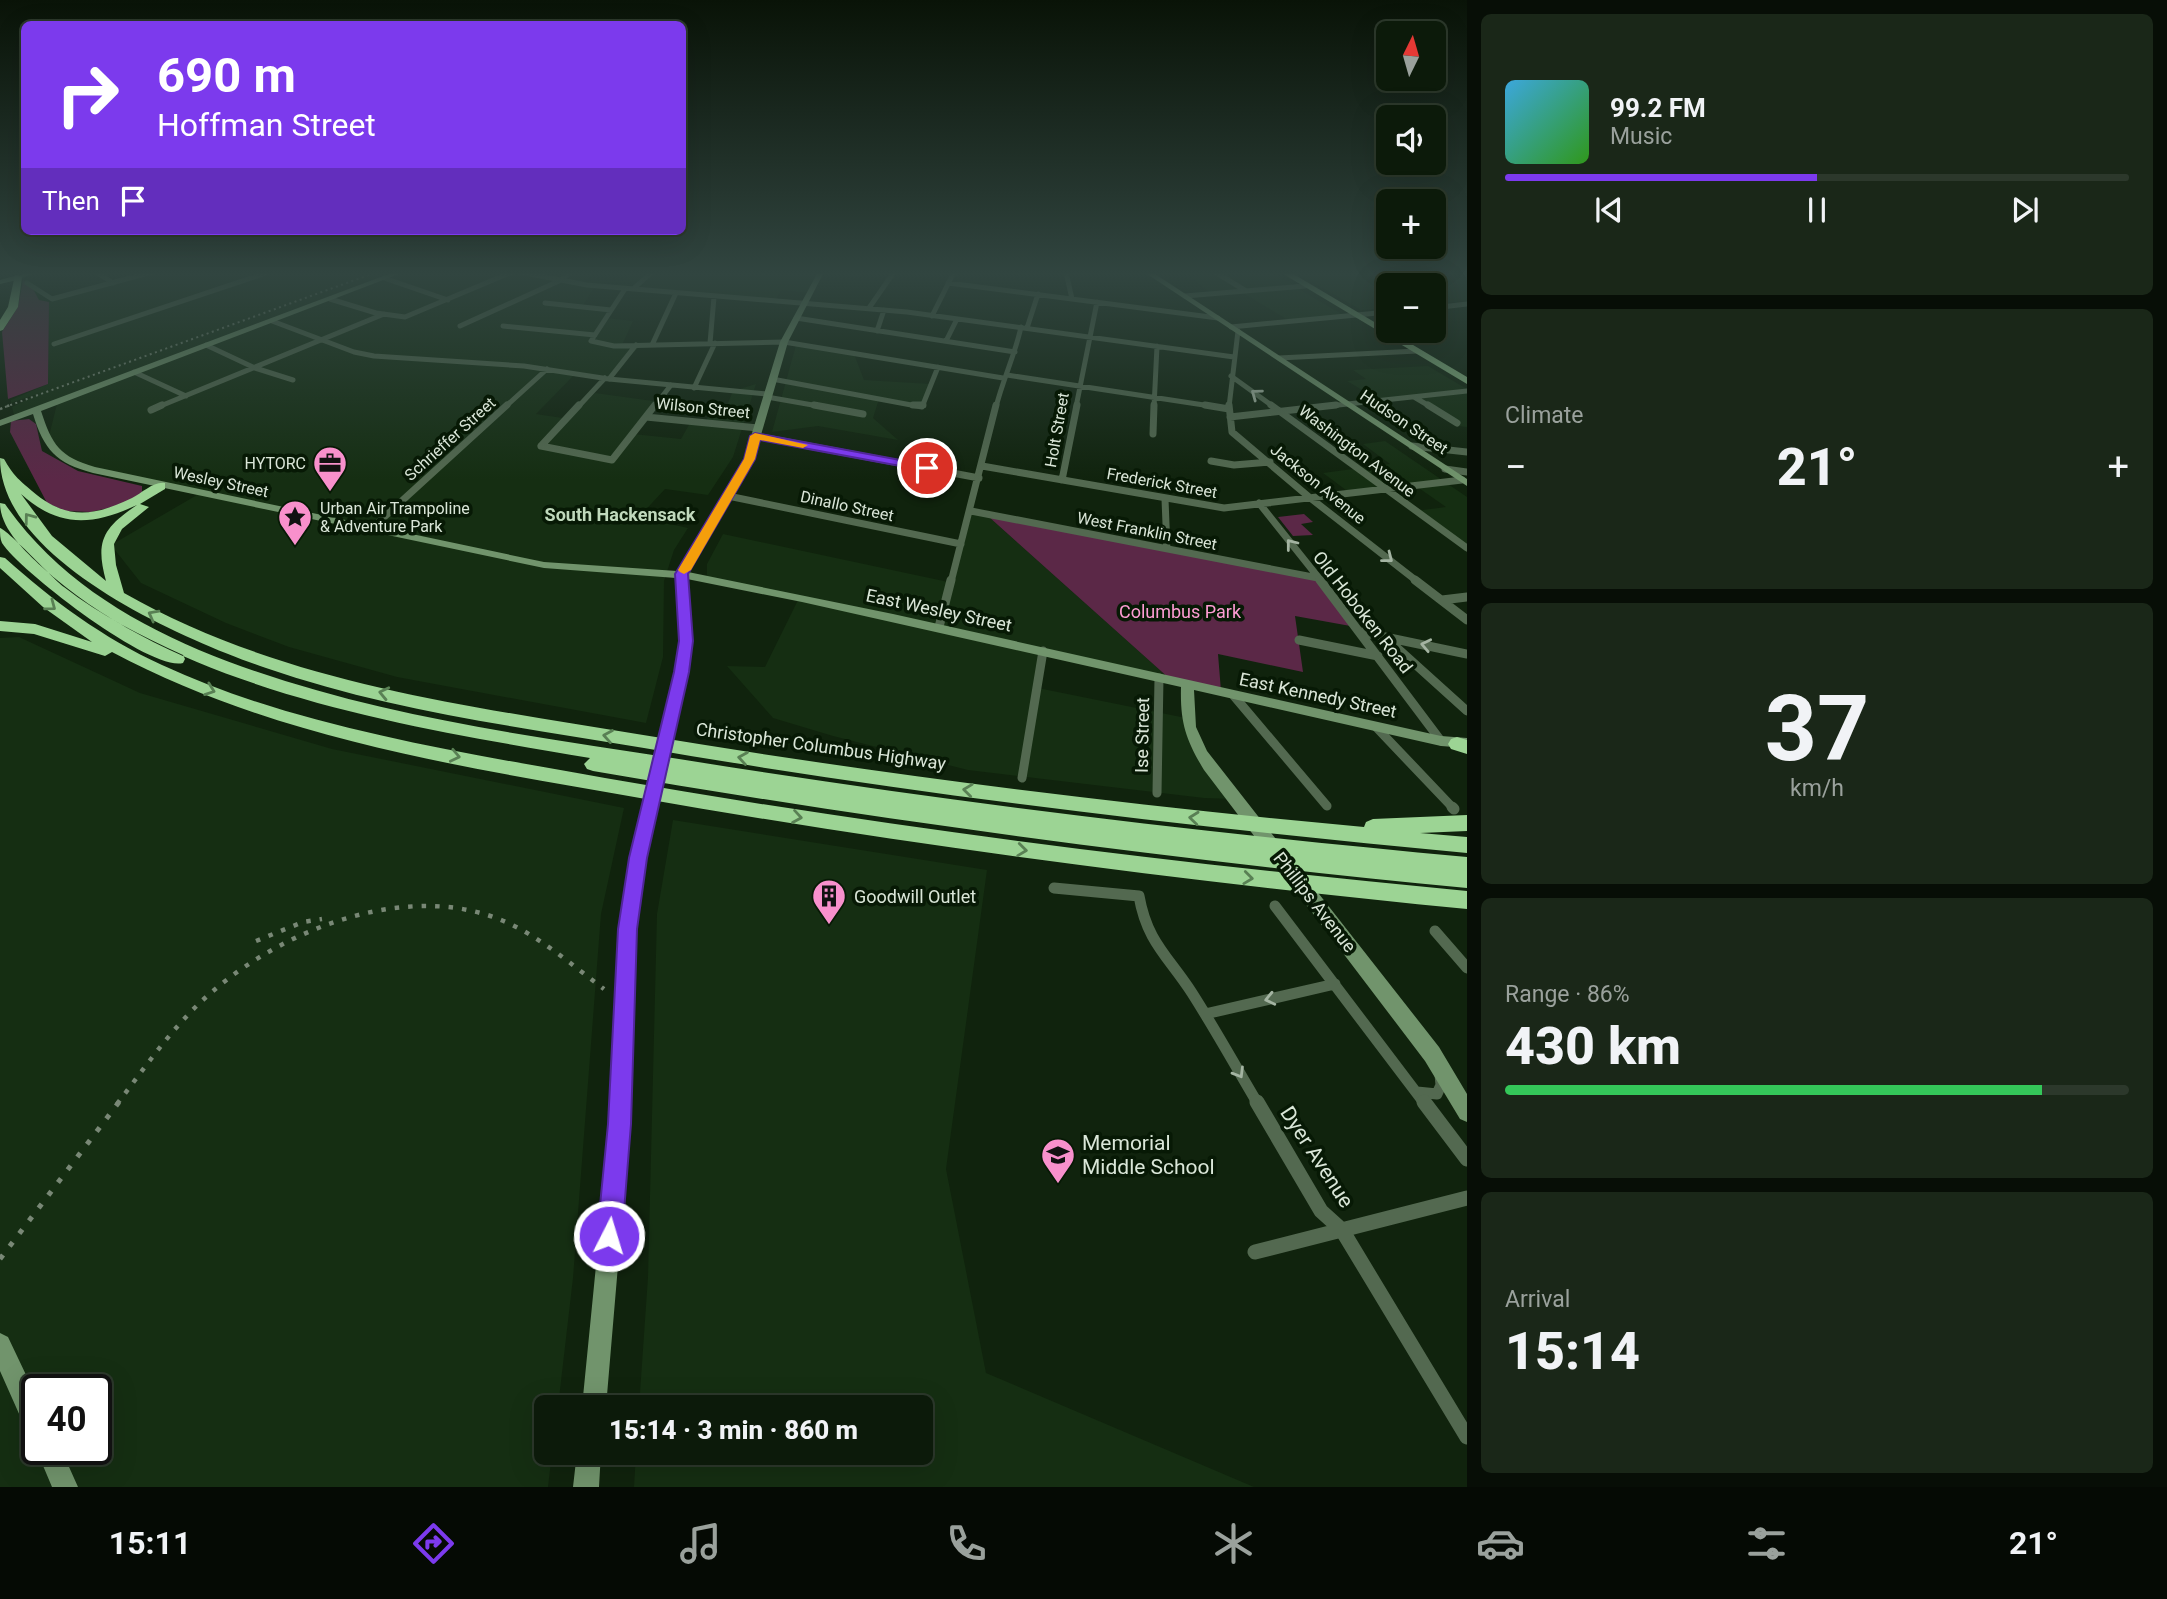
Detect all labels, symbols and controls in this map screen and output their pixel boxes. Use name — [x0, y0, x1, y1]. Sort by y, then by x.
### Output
north arrow — [1376, 21, 1446, 91]
map controls — [1376, 21, 1446, 343]
text: 690 m — [157, 47, 296, 104]
icon: right — [42, 49, 133, 140]
text: 99.2 FM — [1610, 93, 1706, 123]
button: sound — [1376, 105, 1446, 175]
text: Hoffman Street — [157, 106, 376, 144]
text: Music — [1610, 123, 1672, 150]
icon: arrive — [114, 182, 152, 220]
text: Then — [42, 186, 100, 216]
button: + — [1376, 189, 1446, 259]
icon: previous — [1590, 191, 1628, 229]
icon: pause — [1798, 191, 1836, 229]
icon: next — [2006, 191, 2044, 229]
button: − — [1376, 273, 1446, 343]
street label: Hudson Street — [1357, 386, 1451, 458]
one-way arrow — [1251, 390, 1264, 402]
street label: Holt Street — [1041, 391, 1073, 469]
street label: Schrieffer Street — [401, 393, 499, 485]
street label: Wilson Street — [655, 394, 751, 422]
street label: Washington Avenue — [1295, 401, 1419, 501]
text: Climate — [1505, 402, 1584, 429]
text: 21° — [1777, 437, 1857, 498]
pin — [897, 438, 957, 498]
street label: Jackson Avenue — [1267, 440, 1369, 528]
office icon: HYTORC — [311, 444, 349, 493]
text: − — [1505, 445, 1527, 489]
text: + — [2107, 445, 2129, 489]
icon: arrive — [908, 449, 946, 487]
place label: HYTORC — [244, 454, 306, 473]
street label: Wesley Street — [172, 463, 270, 501]
street label: Frederick Street — [1105, 464, 1219, 502]
street label: Dinallo Street — [799, 487, 895, 525]
place icon: Urban Air Trampoline & Adventure Park — [276, 498, 314, 547]
place label: Urban Air Trampoline & Adventure Park — [320, 499, 470, 536]
district label: South Hackensack — [545, 504, 696, 525]
street label: West Franklin Street — [1075, 508, 1219, 554]
one-way arrow — [25, 513, 38, 526]
one-way arrow — [1287, 539, 1299, 552]
street label: Old Hoboken Road — [1309, 547, 1417, 677]
one-way arrow — [1379, 550, 1392, 562]
street label: East Wesley Street — [864, 584, 1014, 636]
one-way arrow — [43, 598, 55, 611]
park label: Columbus Park — [1119, 601, 1242, 622]
one-way arrow — [148, 609, 160, 623]
one-way arrow — [1420, 639, 1432, 654]
street label: East Kennedy Street — [1237, 668, 1399, 722]
text: 37 — [1765, 676, 1869, 782]
one-way arrow — [203, 682, 215, 696]
one-way arrow — [378, 687, 390, 702]
street label: Ise Street — [1131, 697, 1153, 773]
street label: Christopher Columbus Highway — [695, 718, 948, 774]
one-way arrow — [602, 729, 614, 744]
one-way arrow — [449, 747, 461, 762]
one-way arrow — [737, 751, 749, 766]
text: km/h — [1790, 775, 1844, 802]
one-way arrow — [962, 783, 974, 798]
one-way arrow — [791, 809, 803, 824]
one-way arrow — [1188, 811, 1199, 826]
one-way arrow — [1016, 842, 1028, 857]
street label: Phillips Avenue — [1269, 848, 1361, 956]
one-way arrow — [1242, 870, 1254, 885]
building icon: Goodwill Outlet — [810, 877, 848, 926]
place label: Goodwill Outlet — [854, 886, 976, 907]
text: Range · 86% — [1505, 981, 1630, 1008]
one-way arrow — [1264, 991, 1276, 1005]
text: 430 km — [1505, 1016, 1681, 1077]
one-way arrow — [1231, 1065, 1244, 1078]
street label: Dyer Avenue — [1275, 1102, 1359, 1212]
place label: Memorial Middle School — [1082, 1131, 1215, 1179]
school or university icon: Memorial Middle School — [1039, 1136, 1077, 1185]
position arrow — [572, 1199, 646, 1273]
text: Arrival — [1505, 1286, 1570, 1313]
text: 15:14 — [1505, 1321, 1640, 1382]
speed limit sign: 40 — [21, 1374, 112, 1465]
text: 15:14 · 3 min · 860 m — [609, 1415, 858, 1445]
icon: directions — [409, 1519, 458, 1568]
icon: music — [676, 1519, 725, 1568]
icon: phone — [942, 1519, 991, 1568]
icon: climate — [1209, 1519, 1258, 1568]
icon: car — [1476, 1519, 1525, 1568]
icon: filters — [1742, 1519, 1791, 1568]
text: 15:11 — [109, 1524, 191, 1562]
text: 21° — [2009, 1524, 2058, 1562]

